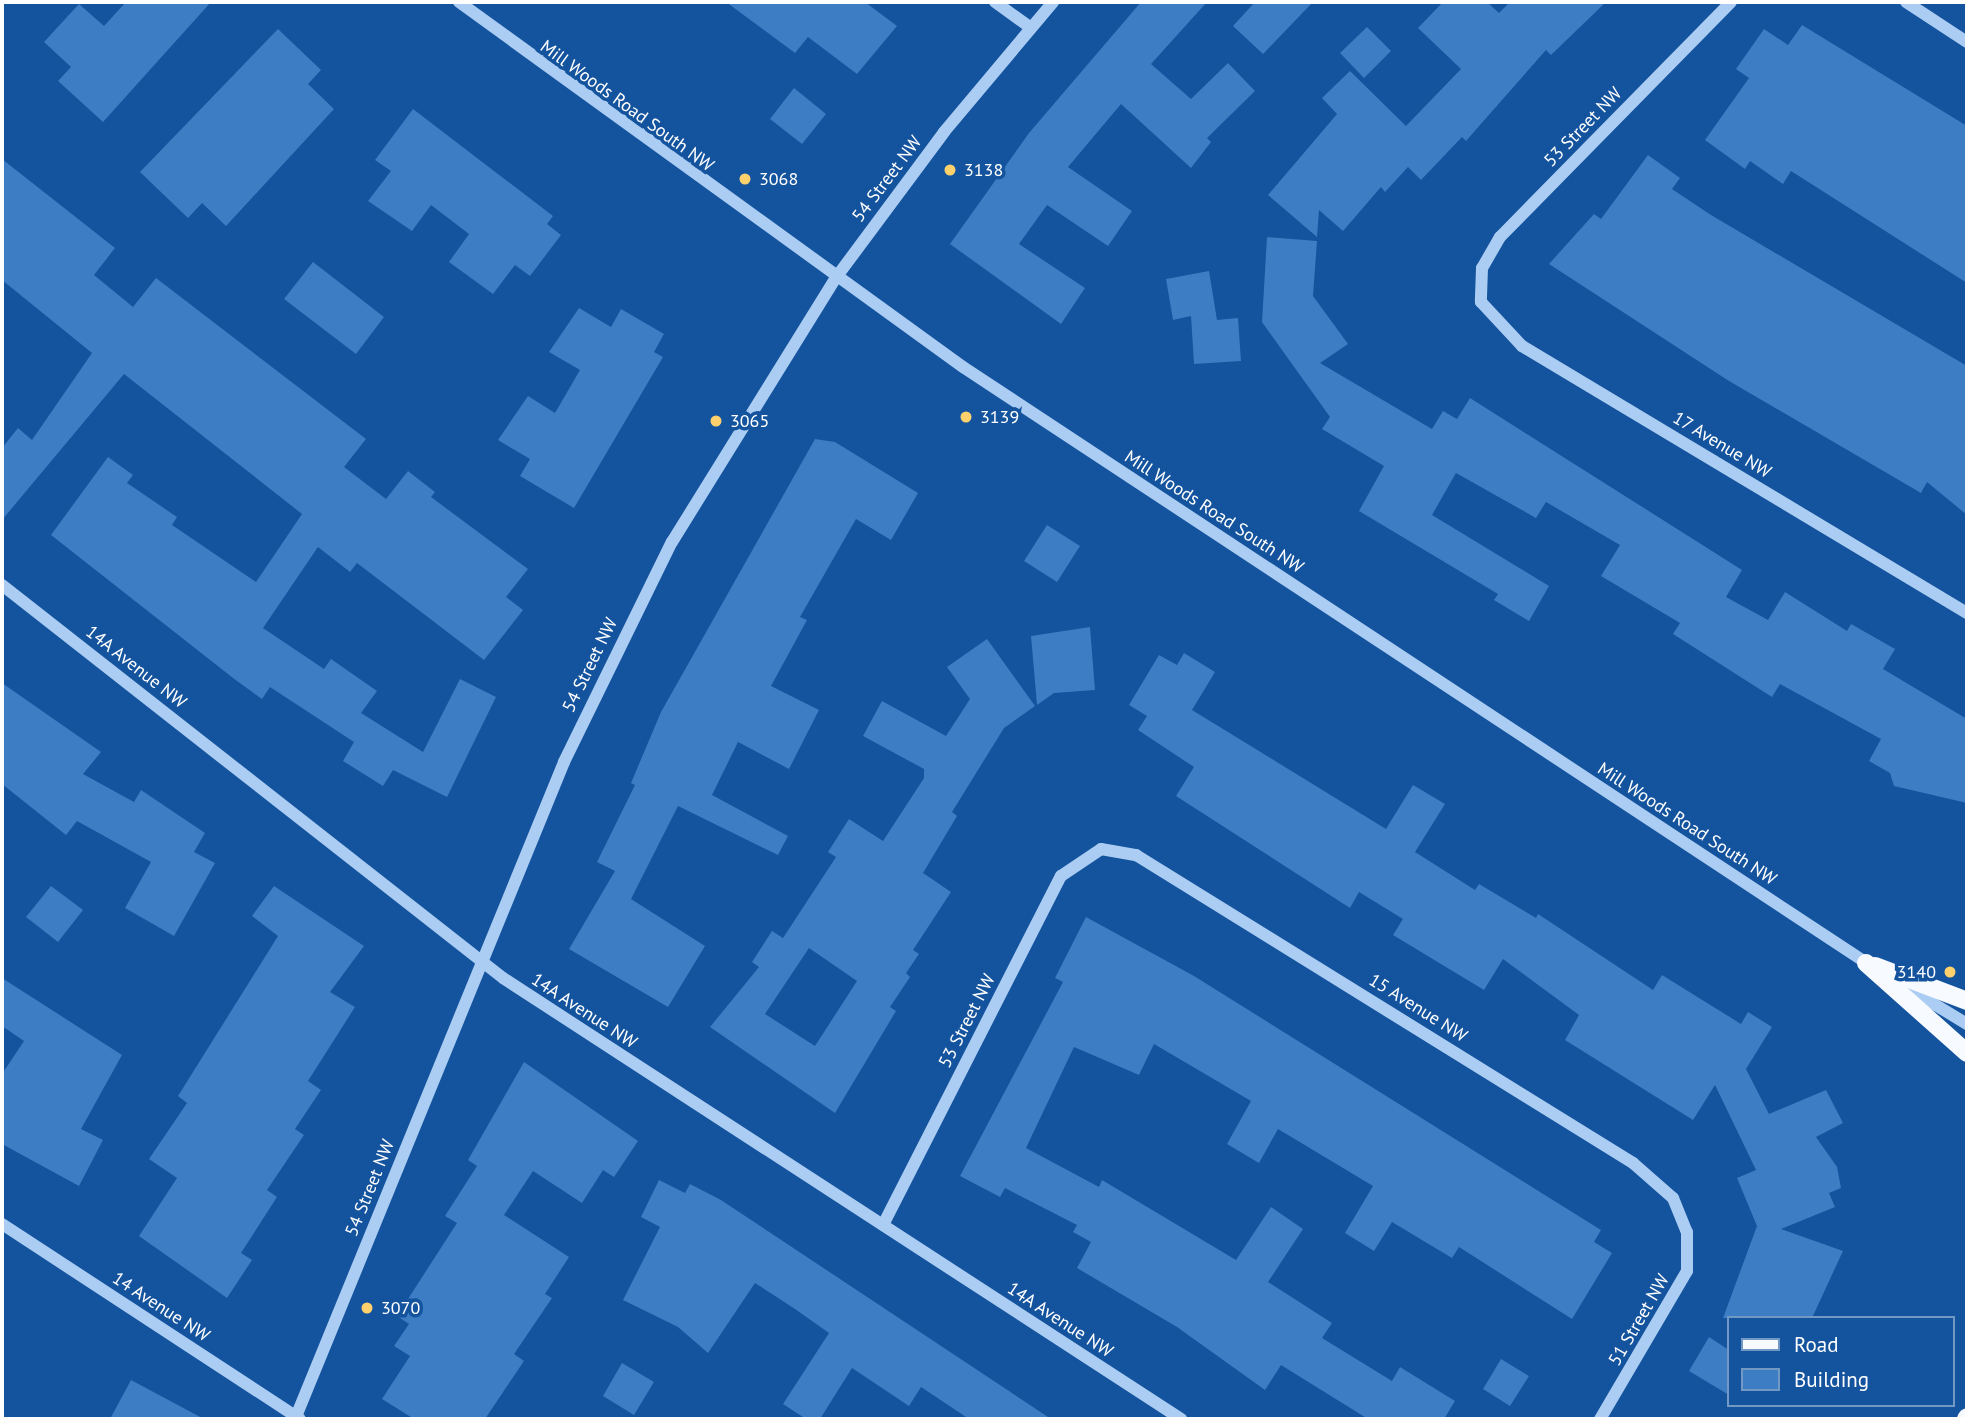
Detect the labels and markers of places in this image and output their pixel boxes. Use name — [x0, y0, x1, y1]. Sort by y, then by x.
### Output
place label: 3138 — [964, 159, 1003, 181]
marker: 3138 — [942, 162, 958, 178]
place label: 3068 — [759, 168, 798, 190]
marker: 3068 — [737, 171, 753, 187]
place label: 3139 — [980, 406, 1019, 428]
marker: 3139 — [958, 409, 974, 425]
place label: 3065 — [730, 410, 769, 432]
marker: 3065 — [708, 413, 724, 429]
place label: 3140 — [1897, 961, 1936, 983]
marker: 3140 — [1942, 964, 1958, 980]
place label: 3070 — [381, 1297, 420, 1319]
marker: 3070 — [359, 1300, 375, 1316]

